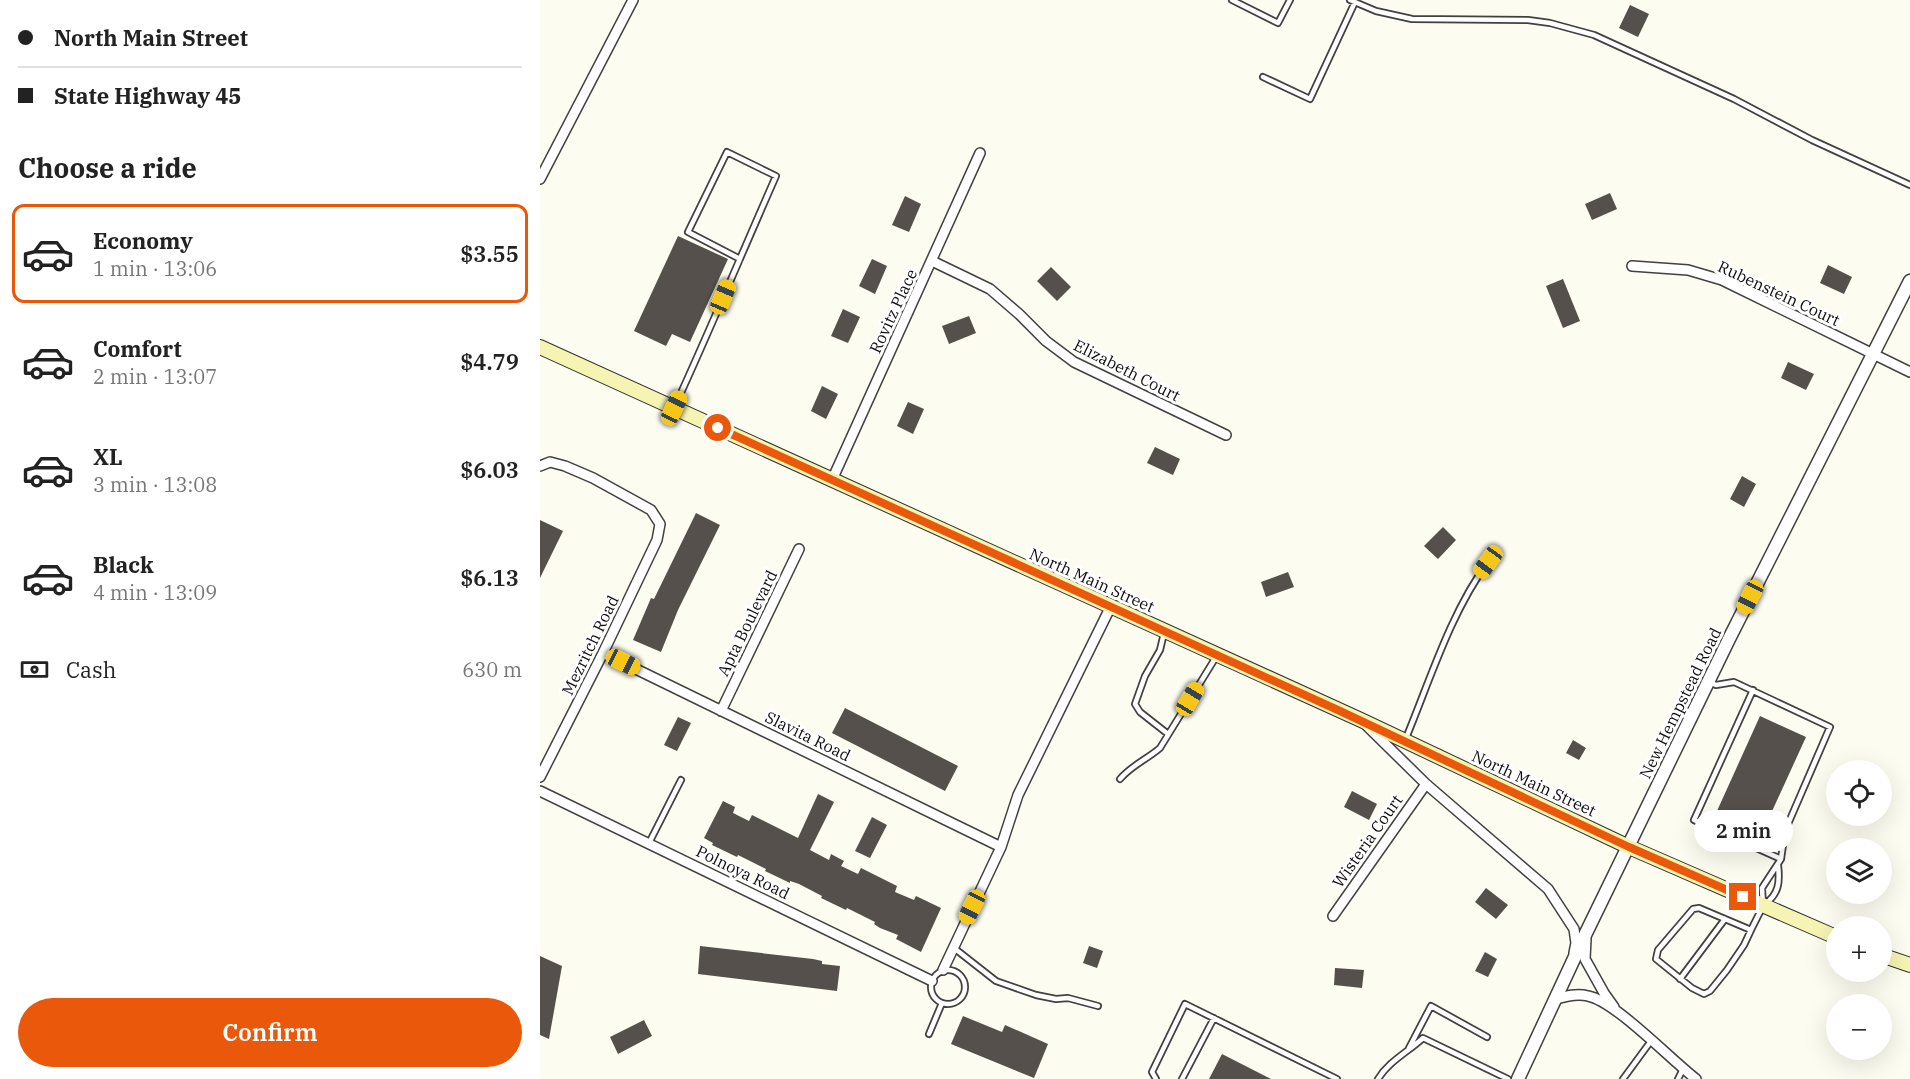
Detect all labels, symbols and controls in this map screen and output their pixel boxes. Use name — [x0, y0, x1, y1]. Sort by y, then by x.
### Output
text: North Main Street — [54, 23, 248, 52]
text: State Highway 45 — [54, 81, 242, 110]
text: Choose a ride — [18, 150, 197, 185]
text: Economy — [93, 226, 193, 255]
icon: car — [21, 227, 75, 281]
text: $3.55 — [460, 239, 519, 268]
text: 1 min · 13:06 — [93, 255, 217, 282]
street label: Rubenstein Court — [1715, 256, 1843, 330]
street label: Rovitz Place — [865, 266, 921, 356]
car — [708, 277, 738, 317]
text: Comfort — [93, 334, 182, 363]
icon: car — [21, 335, 75, 389]
street label: Elizabeth Court — [1071, 335, 1184, 406]
text: $4.79 — [460, 347, 519, 376]
text: 2 min · 13:07 — [93, 363, 217, 390]
car — [658, 388, 690, 428]
route start — [704, 414, 731, 441]
text: XL — [93, 442, 123, 471]
icon: car — [21, 443, 75, 497]
text: $6.03 — [460, 455, 519, 484]
text: 3 min · 13:08 — [93, 471, 217, 498]
car — [1470, 542, 1506, 582]
street label: North Main Street — [1026, 543, 1158, 617]
text: Black — [93, 550, 154, 579]
icon: car — [21, 551, 75, 605]
text: $6.13 — [460, 563, 519, 592]
street label: Apta Boulevard — [713, 566, 781, 679]
car — [1734, 577, 1766, 617]
text: 4 min · 13:09 — [93, 579, 217, 606]
street label: Mezritch Road — [557, 592, 623, 698]
street label: New Hempstead Road — [1635, 624, 1725, 782]
car — [603, 646, 643, 678]
icon: cash — [18, 653, 51, 686]
text: Cash — [66, 655, 117, 684]
text: 630 m — [462, 656, 522, 683]
car — [1173, 679, 1207, 719]
street label: Slavita Road — [762, 707, 854, 765]
street label: North Main Street — [1469, 745, 1600, 821]
map controls — [1826, 760, 1892, 1060]
button: locate — [1826, 760, 1892, 826]
street label: Wisteria Court — [1328, 790, 1407, 891]
callout: 2 min — [1694, 810, 1792, 852]
text: 2 min — [1716, 817, 1771, 844]
button: layers — [1826, 838, 1892, 904]
street label: Polnoya Road — [693, 841, 793, 903]
route end — [1729, 883, 1756, 910]
car — [956, 887, 988, 927]
button: + — [1826, 916, 1892, 982]
button: − — [1826, 994, 1892, 1060]
button: Confirm — [18, 998, 522, 1067]

